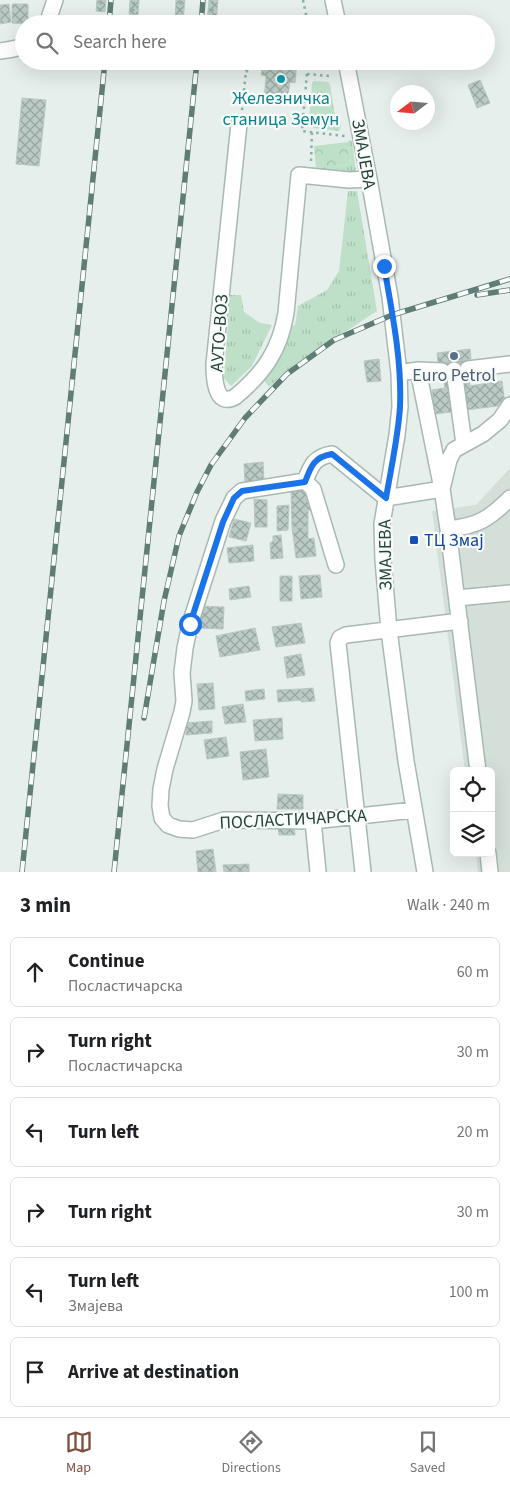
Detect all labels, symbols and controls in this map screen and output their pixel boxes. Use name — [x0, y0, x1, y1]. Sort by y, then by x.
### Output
search box — [15, 15, 495, 70]
icon: search — [33, 29, 61, 57]
text: Search here — [73, 29, 167, 56]
marker: Железничка станица Земун — [275, 73, 287, 85]
north arrow — [390, 85, 435, 130]
place label: Железничка станица Земун — [223, 86, 339, 132]
street label: ЗМАЈЕВА — [345, 117, 382, 192]
route end — [373, 255, 396, 278]
street label: АУТО-ВОЗ — [204, 293, 235, 373]
marker: Euro Petrol — [448, 350, 460, 362]
place label: Euro Petrol — [412, 363, 496, 388]
street label: ЗМАЈЕВА — [372, 519, 399, 591]
place label: ТЦ Змај — [424, 528, 484, 553]
marker: ТЦ Змај — [408, 534, 420, 546]
route start — [179, 613, 202, 636]
map controls — [450, 767, 495, 857]
button: locate — [450, 767, 495, 812]
street label: ПОСЛАСТИЧАРСКА — [219, 803, 368, 836]
button: layers — [450, 812, 495, 857]
text: 3 min — [20, 890, 71, 920]
text: Walk · 240 m — [407, 894, 490, 916]
text: Continue — [68, 948, 145, 975]
icon: ahead — [21, 958, 49, 986]
text: 60 m — [457, 961, 489, 983]
text: Посластичарска — [68, 975, 183, 997]
text: Turn right — [68, 1028, 152, 1055]
icon: right — [21, 1038, 49, 1066]
text: 30 m — [457, 1041, 489, 1063]
text: Посластичарска — [68, 1055, 183, 1077]
icon: left — [21, 1118, 49, 1146]
text: Turn left — [68, 1119, 139, 1146]
text: 20 m — [457, 1121, 489, 1143]
icon: right — [21, 1198, 49, 1226]
text: Turn right — [68, 1199, 152, 1226]
text: 30 m — [457, 1201, 489, 1223]
text: Turn left — [68, 1268, 139, 1295]
icon: left — [21, 1278, 49, 1306]
text: 100 m — [449, 1281, 489, 1303]
text: Змајева — [68, 1295, 123, 1317]
icon: arrive — [21, 1358, 49, 1386]
text: Arrive at destination — [68, 1359, 239, 1386]
tab: Map — [65, 1428, 93, 1478]
tab: Directions — [222, 1428, 281, 1478]
tab: Saved — [410, 1428, 445, 1478]

